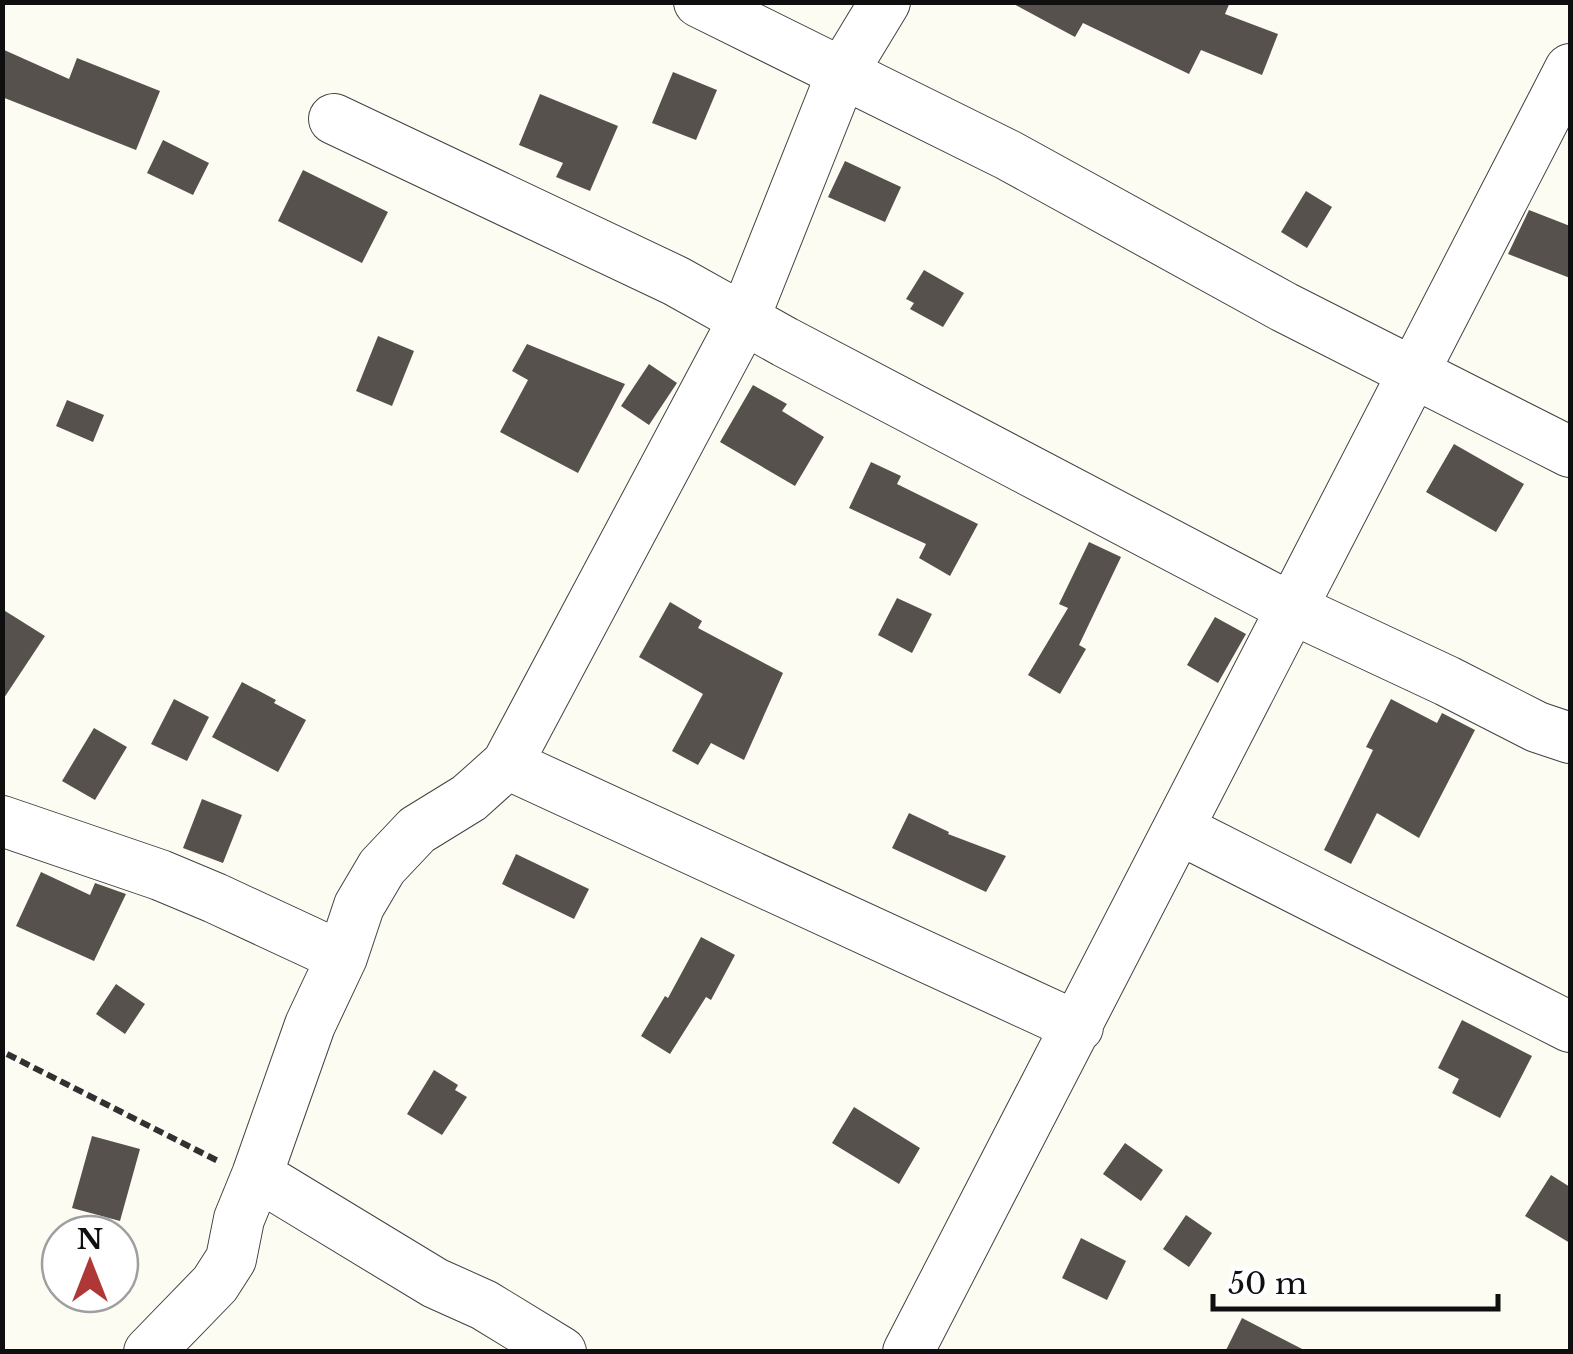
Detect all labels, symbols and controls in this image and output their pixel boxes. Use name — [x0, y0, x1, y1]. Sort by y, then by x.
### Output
north arrow — [40, 1214, 140, 1314]
text: N — [77, 1222, 103, 1257]
scale bar — [1213, 1249, 1498, 1311]
text: 50 m — [1228, 1265, 1307, 1302]

